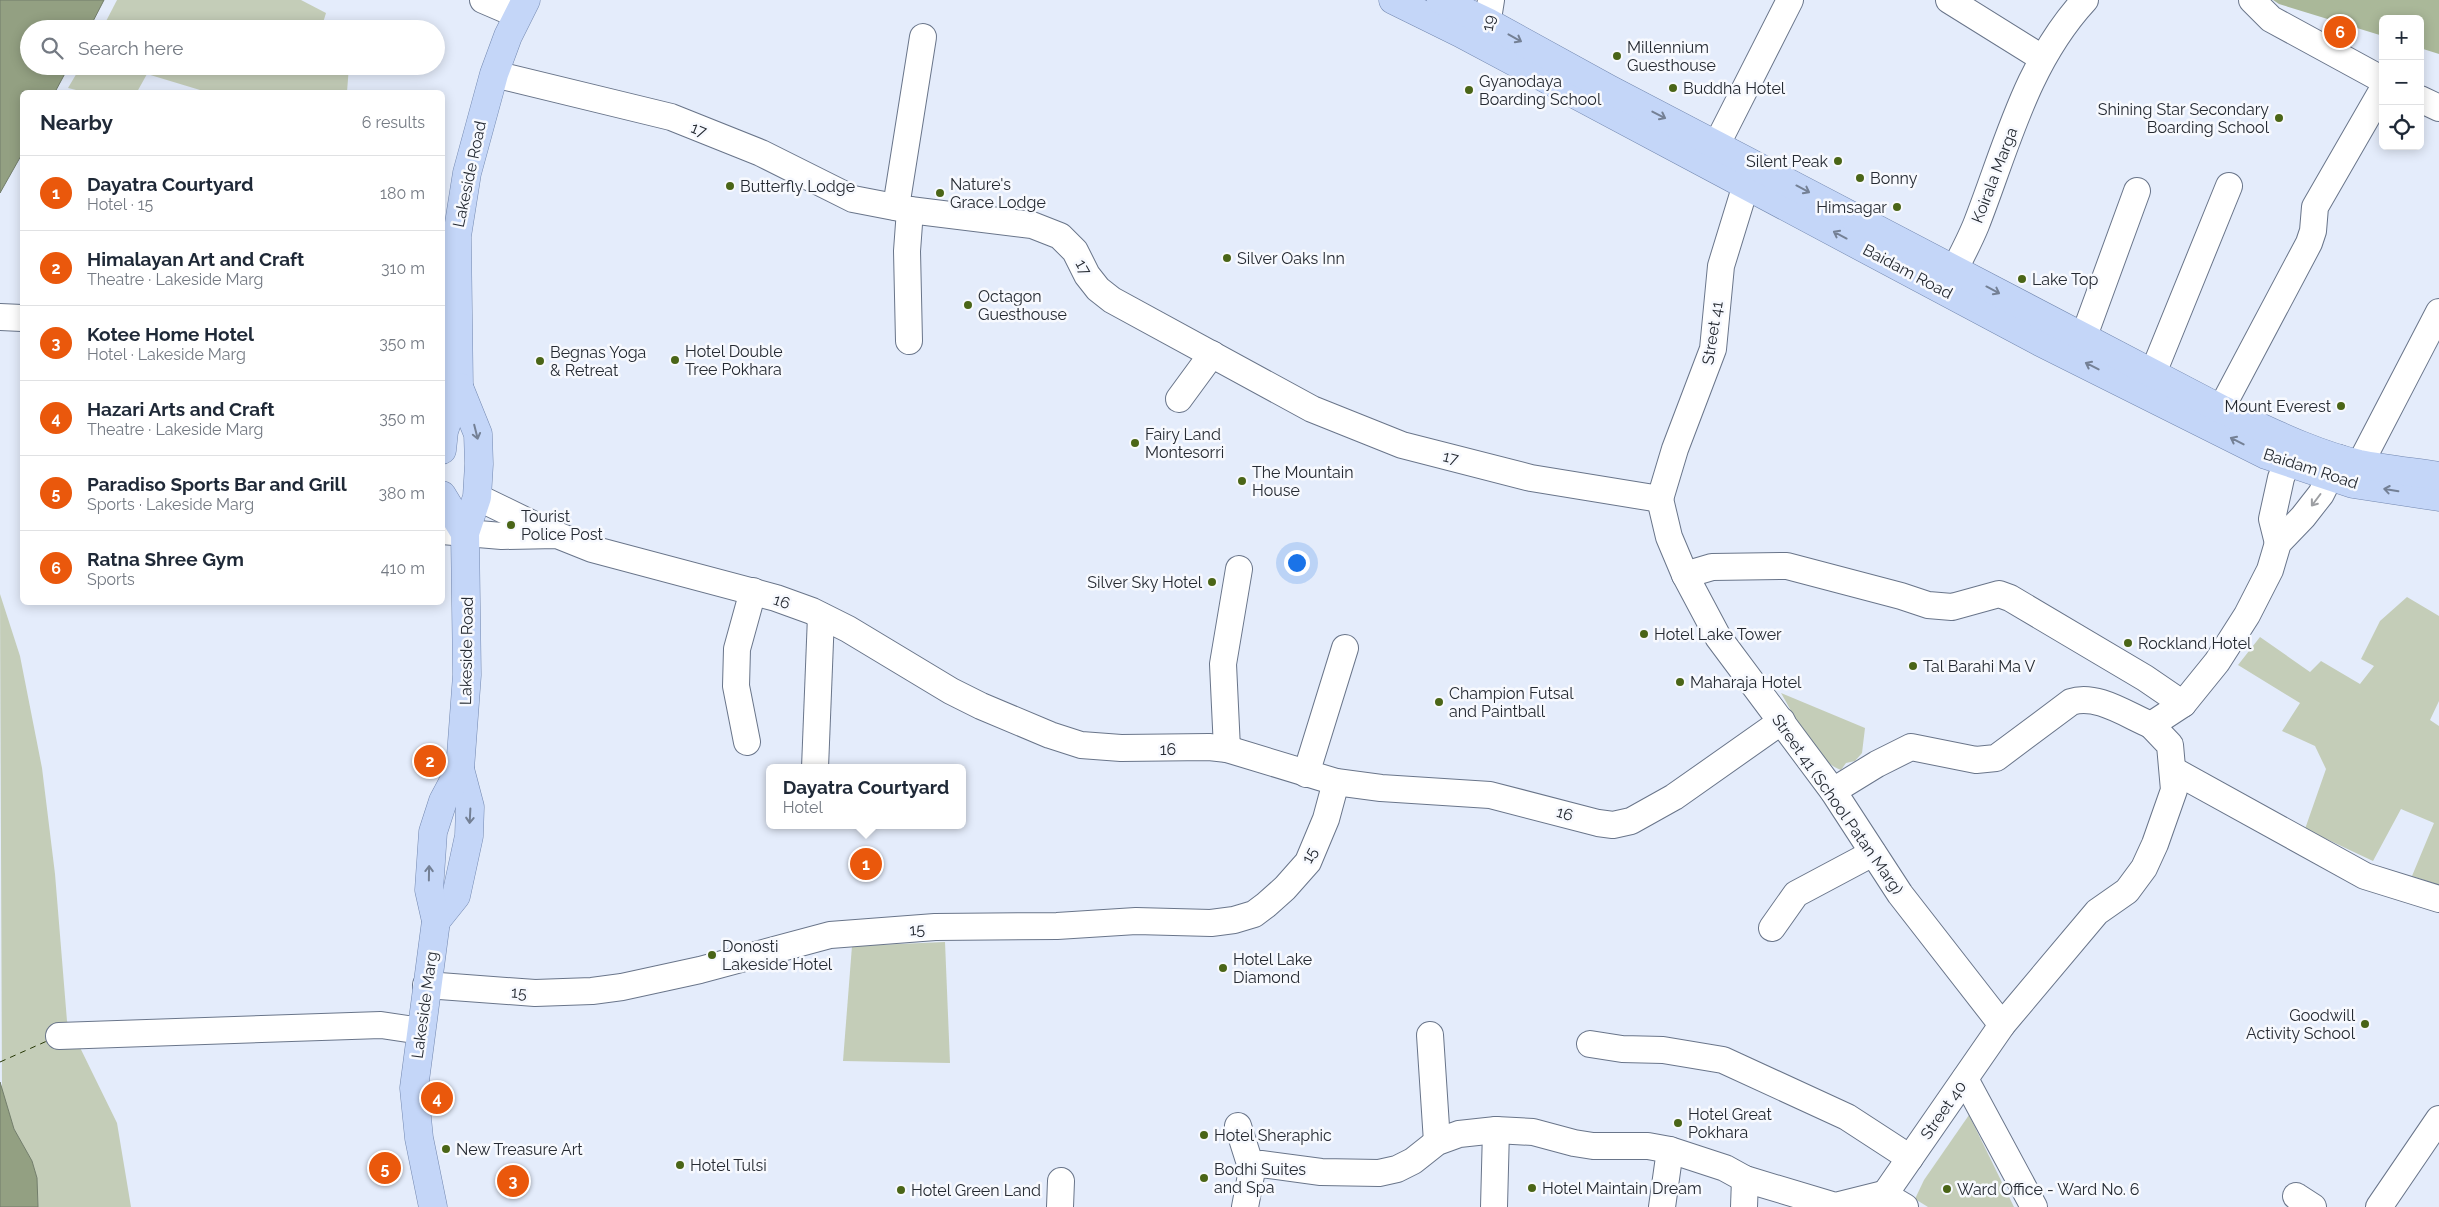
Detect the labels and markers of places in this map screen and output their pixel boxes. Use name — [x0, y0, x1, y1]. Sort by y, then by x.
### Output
pin: 6 — [2324, 13, 2356, 51]
place label: Millennium Guesthouse — [1627, 38, 1716, 75]
marker: Millennium Guesthouse — [1611, 50, 1623, 62]
place label: Gyanodaya Boarding School — [1479, 72, 1602, 109]
place label: Buddha Hotel — [1683, 79, 1786, 98]
marker: Buddha Hotel — [1667, 82, 1679, 94]
marker: Gyanodaya Boarding School — [1463, 84, 1475, 96]
place label: Shining Star Secondary Boarding School — [2098, 100, 2270, 137]
marker: Shining Star Secondary Boarding School — [2273, 112, 2285, 124]
place label: Silent Peak — [1746, 152, 1829, 171]
marker: Silent Peak — [1832, 155, 1844, 167]
place label: Bonny — [1870, 169, 1918, 188]
marker: Bonny — [1854, 172, 1866, 184]
place label: Nature's Grace Lodge — [950, 175, 1046, 212]
place label: Butterfly Lodge — [740, 177, 855, 196]
marker: Butterfly Lodge — [724, 180, 736, 192]
marker: Nature's Grace Lodge — [934, 187, 946, 199]
place label: Himsagar — [1816, 198, 1887, 217]
marker: Himsagar — [1891, 201, 1903, 213]
place label: Silver Oaks Inn — [1237, 249, 1345, 268]
marker: Silver Oaks Inn — [1221, 252, 1233, 264]
place label: Lake Top — [2032, 270, 2099, 289]
marker: Lake Top — [2016, 273, 2028, 285]
place label: Octagon Guesthouse — [978, 287, 1067, 324]
marker: Octagon Guesthouse — [962, 299, 974, 311]
place label: Hotel Double Tree Pokhara — [685, 342, 783, 379]
place label: Begnas Yoga & Retreat — [550, 343, 646, 380]
marker: Hotel Double Tree Pokhara — [669, 354, 681, 366]
marker: Begnas Yoga & Retreat — [534, 355, 546, 367]
place label: Mount Everest — [2224, 397, 2332, 416]
marker: Mount Everest — [2335, 400, 2347, 412]
place label: Fairy Land Montesorri — [1145, 425, 1224, 462]
marker: Fairy Land Montesorri — [1129, 437, 1141, 449]
place label: The Mountain House — [1252, 463, 1354, 500]
marker: The Mountain House — [1236, 475, 1248, 487]
place label: Tourist Police Post — [521, 507, 603, 544]
marker: Tourist Police Post — [505, 519, 517, 531]
place label: Silver Sky Hotel — [1087, 573, 1203, 592]
marker: Silver Sky Hotel — [1206, 576, 1218, 588]
place label: Hotel Lake Tower — [1654, 625, 1782, 644]
marker: Hotel Lake Tower — [1638, 628, 1650, 640]
place label: Rockland Hotel — [2138, 634, 2252, 653]
marker: Rockland Hotel — [2122, 637, 2134, 649]
place label: Tal Barahi Ma V — [1923, 657, 2036, 676]
marker: Tal Barahi Ma V — [1907, 660, 1919, 672]
place label: Maharaja Hotel — [1690, 673, 1802, 692]
marker: Maharaja Hotel — [1674, 676, 1686, 688]
place label: Champion Futsal and Paintball — [1449, 684, 1574, 721]
marker: Champion Futsal and Paintball — [1433, 696, 1445, 708]
pin: 2 — [414, 742, 446, 780]
pin: 1 — [850, 845, 882, 883]
place label: Donosti Lakeside Hotel — [722, 937, 833, 974]
marker: Donosti Lakeside Hotel — [706, 949, 718, 961]
place label: Hotel Lake Diamond — [1233, 950, 1312, 987]
marker: Hotel Lake Diamond — [1217, 962, 1229, 974]
place label: Goodwill Activity School — [2246, 1006, 2356, 1043]
marker: Goodwill Activity School — [2359, 1018, 2371, 1030]
pin: 4 — [421, 1079, 453, 1117]
place label: Hotel Great Pokhara — [1688, 1105, 1772, 1142]
marker: Hotel Great Pokhara — [1672, 1117, 1684, 1129]
place label: Hotel Sheraphic — [1214, 1126, 1332, 1145]
marker: Hotel Sheraphic — [1198, 1129, 1210, 1141]
place label: New Treasure Art — [456, 1140, 583, 1159]
marker: New Treasure Art — [440, 1143, 452, 1155]
pin: 5 — [369, 1149, 401, 1187]
place label: Hotel Tulsi — [690, 1156, 767, 1175]
marker: Hotel Tulsi — [674, 1159, 686, 1171]
place label: Bodhi Suites and Spa — [1214, 1160, 1306, 1197]
pin: 3 — [497, 1162, 529, 1200]
marker: Bodhi Suites and Spa — [1198, 1172, 1210, 1184]
place label: Hotel Maintain Dream — [1542, 1179, 1702, 1198]
place label: Ward Office - Ward No. 6 — [1957, 1180, 2139, 1199]
place label: Hotel Green Land — [911, 1181, 1041, 1200]
marker: Hotel Maintain Dream — [1526, 1182, 1538, 1194]
marker: Ward Office - Ward No. 6 — [1941, 1183, 1953, 1195]
marker: Hotel Green Land — [895, 1184, 907, 1196]

